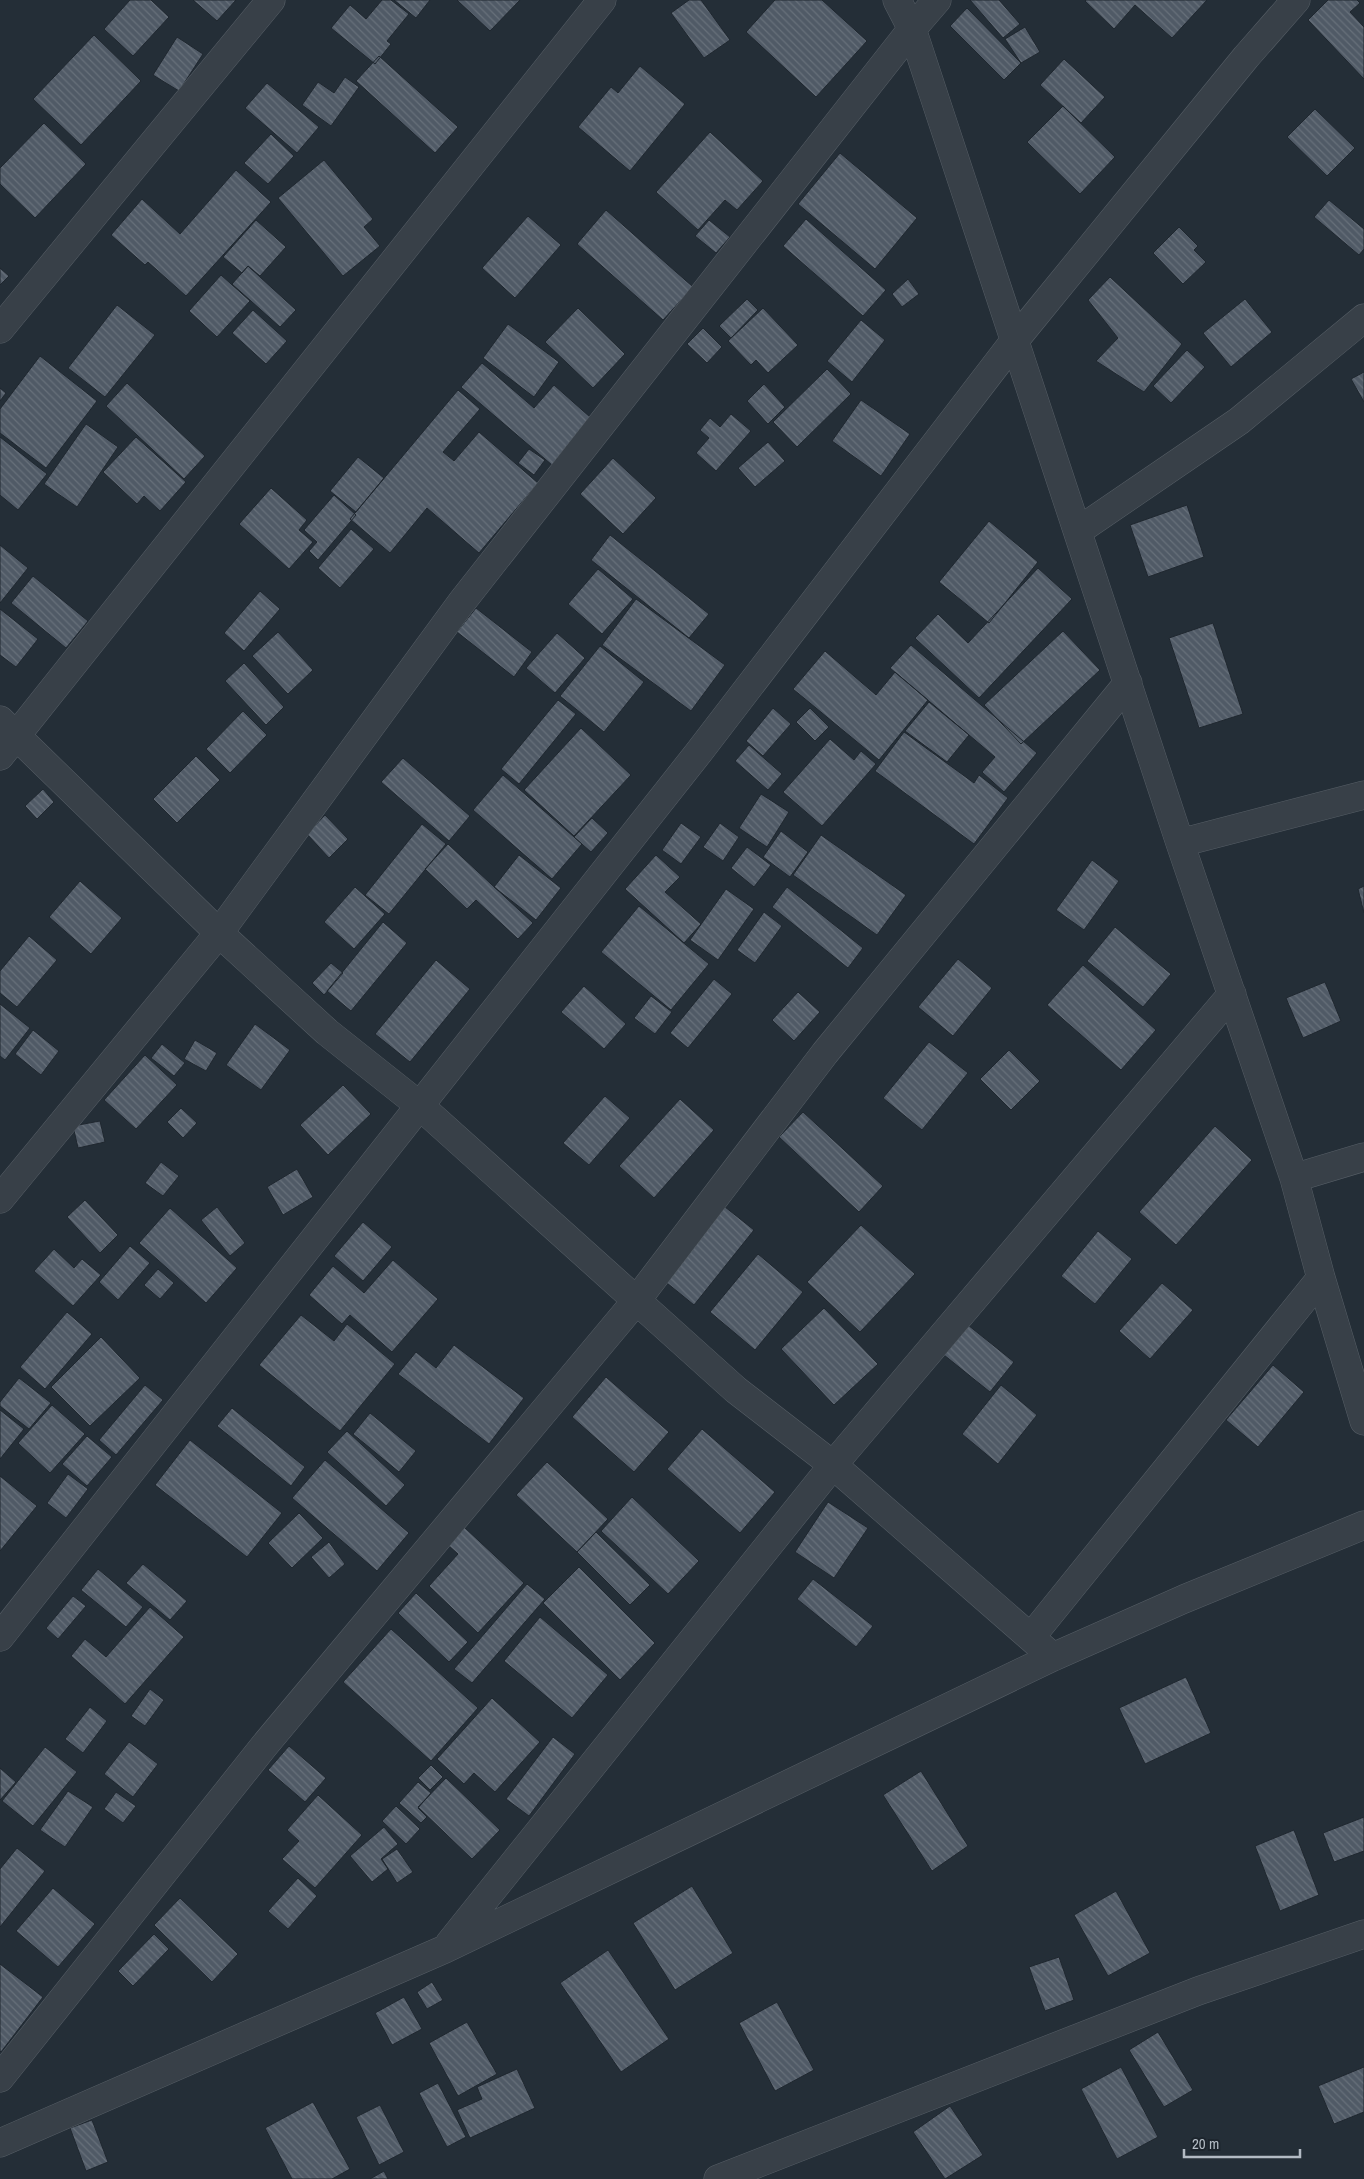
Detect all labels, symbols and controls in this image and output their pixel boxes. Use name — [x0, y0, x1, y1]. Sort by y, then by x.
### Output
scale bar — [1184, 2126, 1300, 2158]
text: 20 m — [1192, 2133, 1219, 2154]

